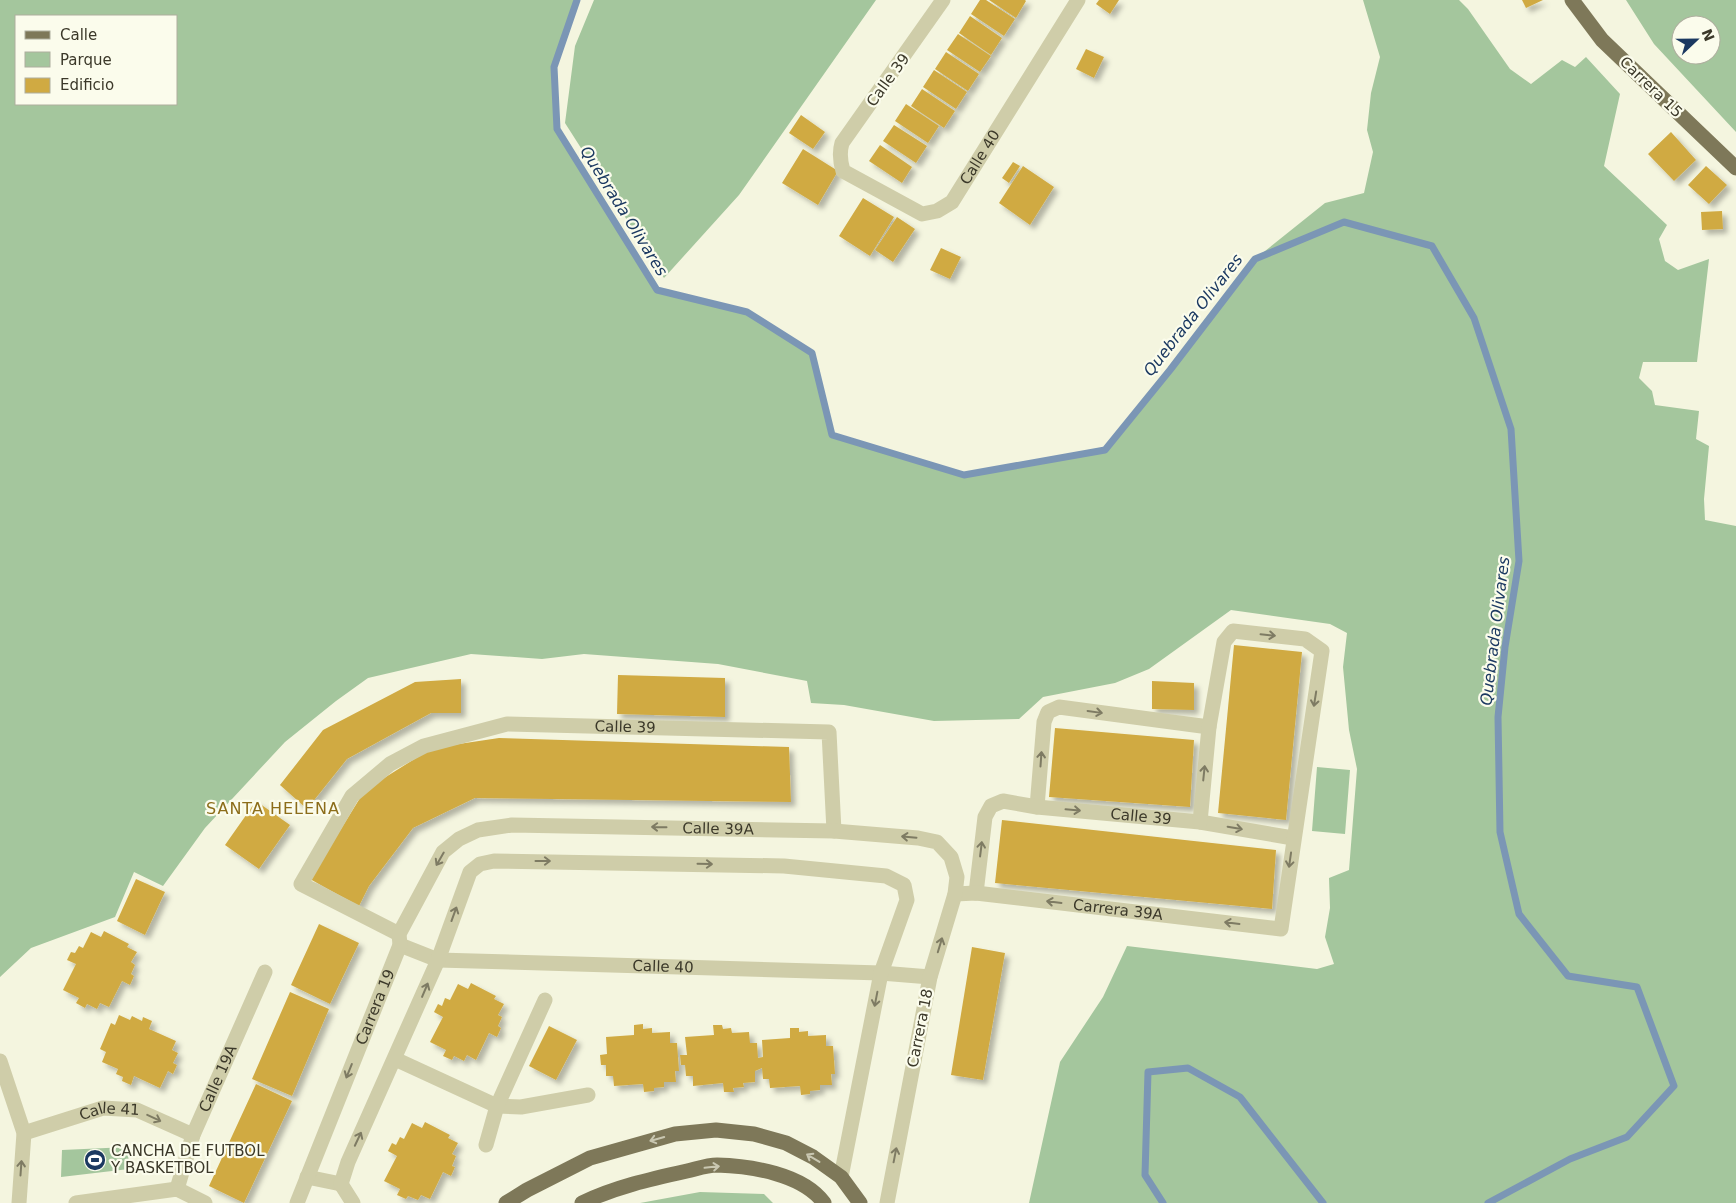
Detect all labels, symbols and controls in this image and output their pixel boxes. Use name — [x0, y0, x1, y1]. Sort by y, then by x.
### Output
legend — [15, 15, 178, 105]
north arrow — [1671, 15, 1721, 65]
text: Calle — [60, 26, 97, 44]
text: N — [1698, 27, 1718, 44]
street label: Calle 39 — [863, 50, 913, 110]
text: Parque — [60, 51, 112, 69]
street label: Carrera 15 — [1616, 53, 1686, 121]
text: Edificio — [60, 76, 114, 94]
street label: Calle 40 — [956, 127, 1004, 188]
water label: Quebrada Olivares — [576, 142, 672, 280]
water label: Quebrada Olivares — [1139, 250, 1247, 380]
water label: Quebrada Olivares — [1476, 556, 1514, 706]
one-way arrow — [1259, 630, 1275, 640]
one-way arrow — [1309, 691, 1319, 707]
one-way arrow — [1087, 707, 1103, 717]
street label: Calle 39 — [594, 717, 656, 737]
one-way arrow — [1036, 751, 1046, 767]
one-way arrow — [1200, 765, 1209, 781]
district label: SANTA HELENA — [206, 799, 340, 818]
one-way arrow — [1065, 805, 1081, 815]
street label: Calle 39 — [1110, 805, 1172, 828]
street label: Calle 39A — [682, 819, 755, 839]
one-way arrow — [651, 823, 667, 832]
one-way arrow — [1226, 823, 1242, 833]
one-way arrow — [901, 832, 917, 842]
one-way arrow — [976, 841, 986, 857]
one-way arrow — [434, 851, 444, 865]
one-way arrow — [1285, 852, 1295, 868]
one-way arrow — [534, 856, 551, 866]
one-way arrow — [697, 860, 713, 869]
street label: Carrera 39A — [1072, 896, 1165, 924]
one-way arrow — [1046, 897, 1062, 907]
one-way arrow — [450, 907, 459, 922]
one-way arrow — [1225, 918, 1241, 928]
one-way arrow — [935, 937, 945, 953]
street label: Calle 40 — [632, 957, 694, 976]
street label: Carrera 19 — [352, 967, 398, 1047]
one-way arrow — [420, 983, 430, 998]
street label: Carrera 18 — [904, 987, 936, 1069]
one-way arrow — [870, 990, 880, 1006]
street label: Calle 19A — [195, 1042, 241, 1115]
one-way arrow — [344, 1063, 353, 1079]
street label: Calle 41 — [77, 1099, 140, 1124]
one-way arrow — [147, 1113, 162, 1123]
one-way arrow — [354, 1132, 364, 1147]
one-way arrow — [649, 1135, 665, 1144]
place label: CANCHA DE FUTBOL Y BASKETBOL — [110, 1142, 265, 1177]
one-way arrow — [891, 1147, 900, 1163]
sports icon: CANCHA DE FUTBOL Y BASKETBOL — [83, 1148, 107, 1172]
one-way arrow — [806, 1152, 820, 1163]
one-way arrow — [17, 1160, 26, 1176]
one-way arrow — [704, 1162, 720, 1172]

